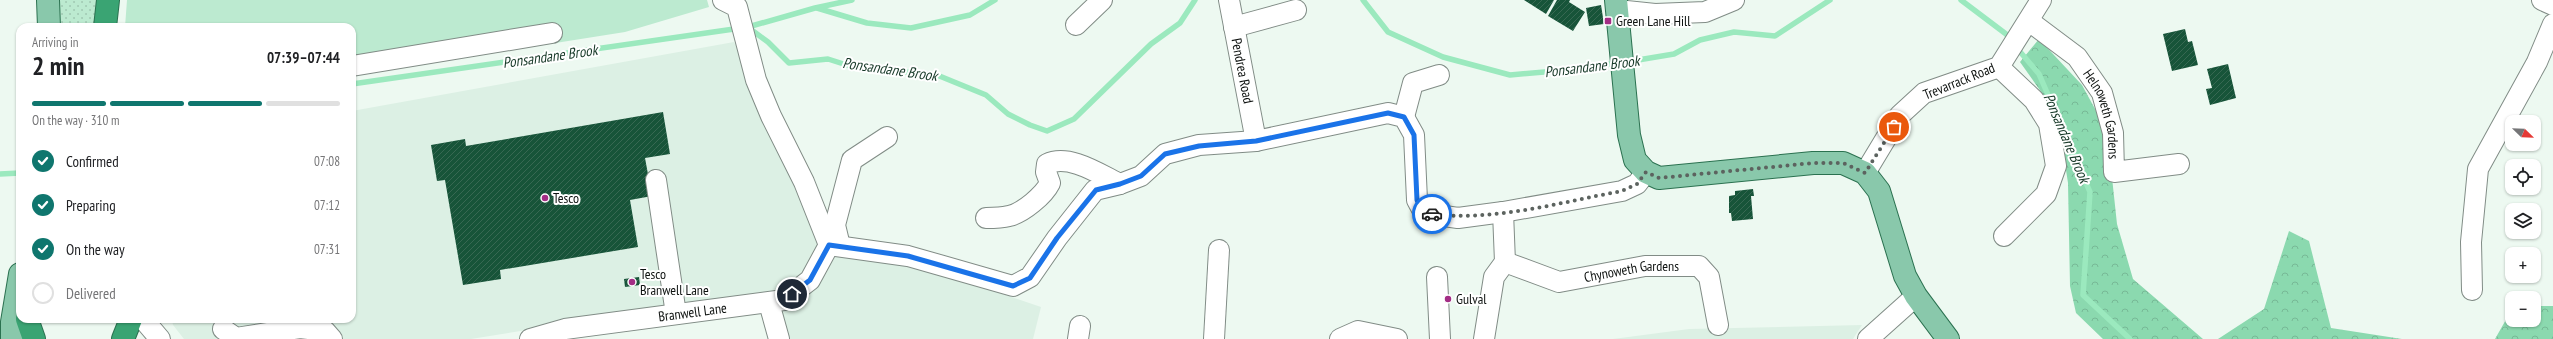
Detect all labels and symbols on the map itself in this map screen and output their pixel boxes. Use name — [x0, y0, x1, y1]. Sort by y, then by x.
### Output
place label: Green Lane Hill — [1616, 12, 1691, 30]
marker: Green Lane Hill — [1603, 16, 1613, 26]
street label: Pendrea Road — [1227, 37, 1258, 105]
water label: Ponsandane Brook — [501, 40, 601, 72]
water label: Ponsandane Brook — [1543, 50, 1643, 81]
water label: Ponsandane Brook — [841, 53, 941, 85]
street label: Trevarrack Road — [1921, 58, 1997, 104]
street label: Helnoweth Gardens — [2079, 66, 2123, 160]
water label: Ponsandane Brook — [2040, 90, 2095, 188]
pin — [1877, 110, 1911, 144]
north arrow — [2505, 115, 2541, 151]
place label: Tesco — [553, 189, 579, 207]
marker: Tesco — [540, 193, 550, 203]
courier — [1412, 194, 1452, 234]
street label: Chynoweth Gardens — [1582, 257, 1679, 286]
place label: Tesco Branwell Lane — [640, 265, 709, 299]
marker: Tesco Branwell Lane — [627, 277, 637, 287]
pin — [775, 277, 809, 311]
place label: Gulval — [1456, 290, 1487, 308]
marker: Gulval — [1443, 294, 1453, 304]
street label: Branwell Lane — [657, 299, 728, 326]

